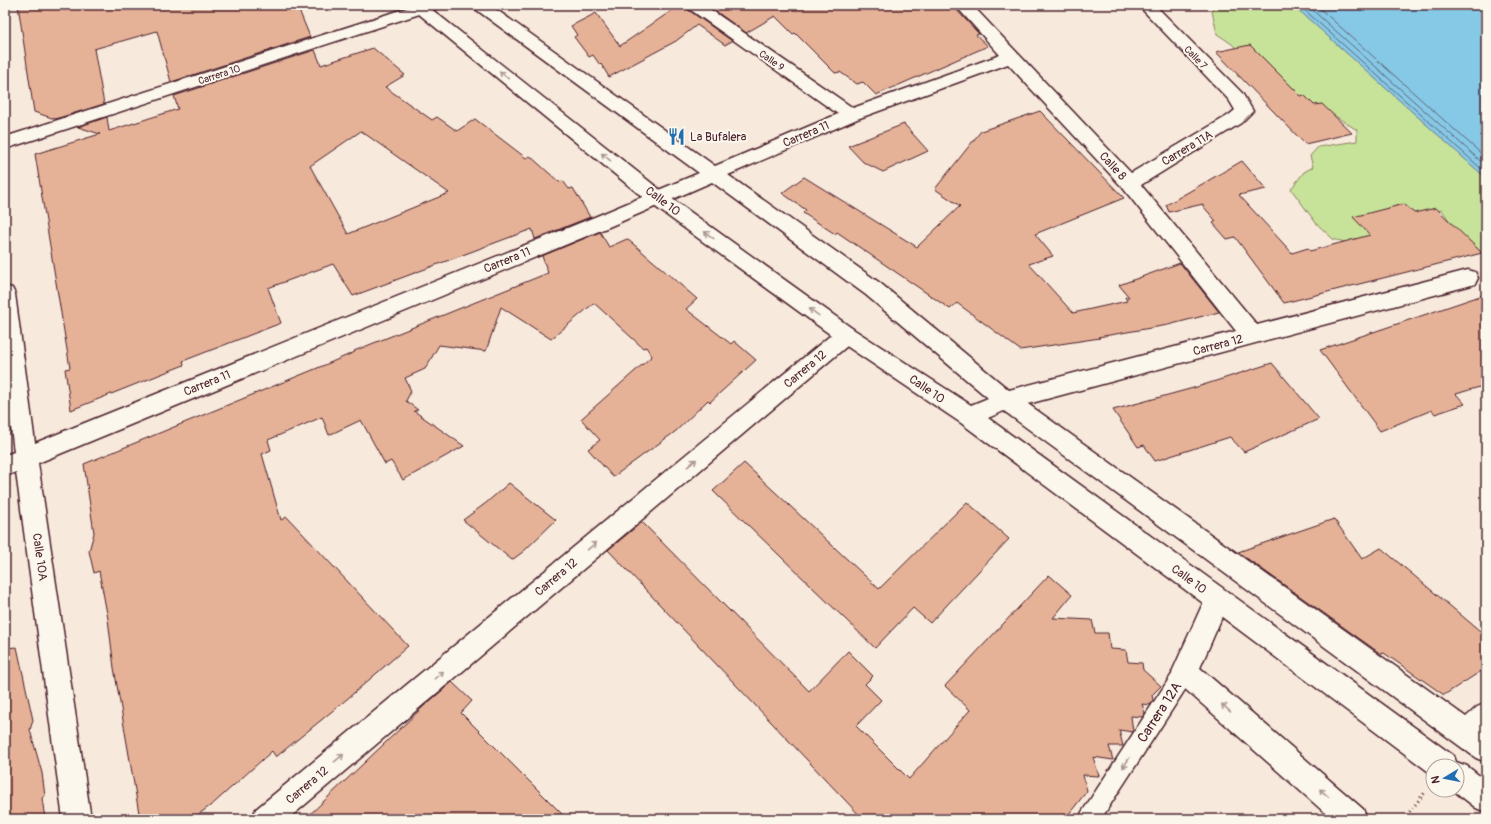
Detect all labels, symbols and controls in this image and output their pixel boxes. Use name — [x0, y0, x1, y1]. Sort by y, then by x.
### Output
street label: Calle 7 — [1181, 43, 1210, 72]
street label: Calle 9 — [757, 48, 786, 74]
street label: Carrera 10 — [197, 62, 242, 87]
one-way arrow — [499, 71, 510, 80]
street label: Carrera 11 — [781, 118, 832, 151]
restaurant icon: La Bufalera — [667, 127, 687, 147]
street label: Carrera 11A — [1159, 127, 1216, 170]
place label: La Bufalera — [690, 130, 747, 145]
street label: Calle 8 — [1096, 149, 1129, 184]
one-way arrow — [600, 152, 611, 161]
street label: Calle 10 — [642, 183, 683, 219]
one-way arrow — [704, 231, 715, 239]
street label: Carrera 11 — [482, 244, 533, 277]
one-way arrow — [809, 308, 820, 316]
street label: Carrera 12 — [1192, 332, 1245, 359]
street label: Carrera 12 — [781, 347, 830, 392]
street label: Carrera 11 — [182, 367, 233, 400]
street label: Calle 10 — [906, 372, 948, 407]
one-way arrow — [687, 459, 697, 468]
street label: Calle 10A — [29, 532, 50, 582]
one-way arrow — [587, 542, 598, 551]
street label: Carrera 12 — [532, 555, 581, 600]
street label: Calle 10 — [1168, 562, 1209, 597]
one-way arrow — [433, 670, 444, 679]
street label: Carrera 12A — [1134, 679, 1185, 746]
one-way arrow — [1221, 703, 1231, 712]
one-way arrow — [334, 754, 344, 763]
one-way arrow — [1121, 757, 1129, 769]
north arrow — [1425, 758, 1465, 798]
street label: Carrera 12 — [283, 763, 332, 808]
text: N — [1428, 774, 1443, 784]
one-way arrow — [1319, 789, 1329, 798]

